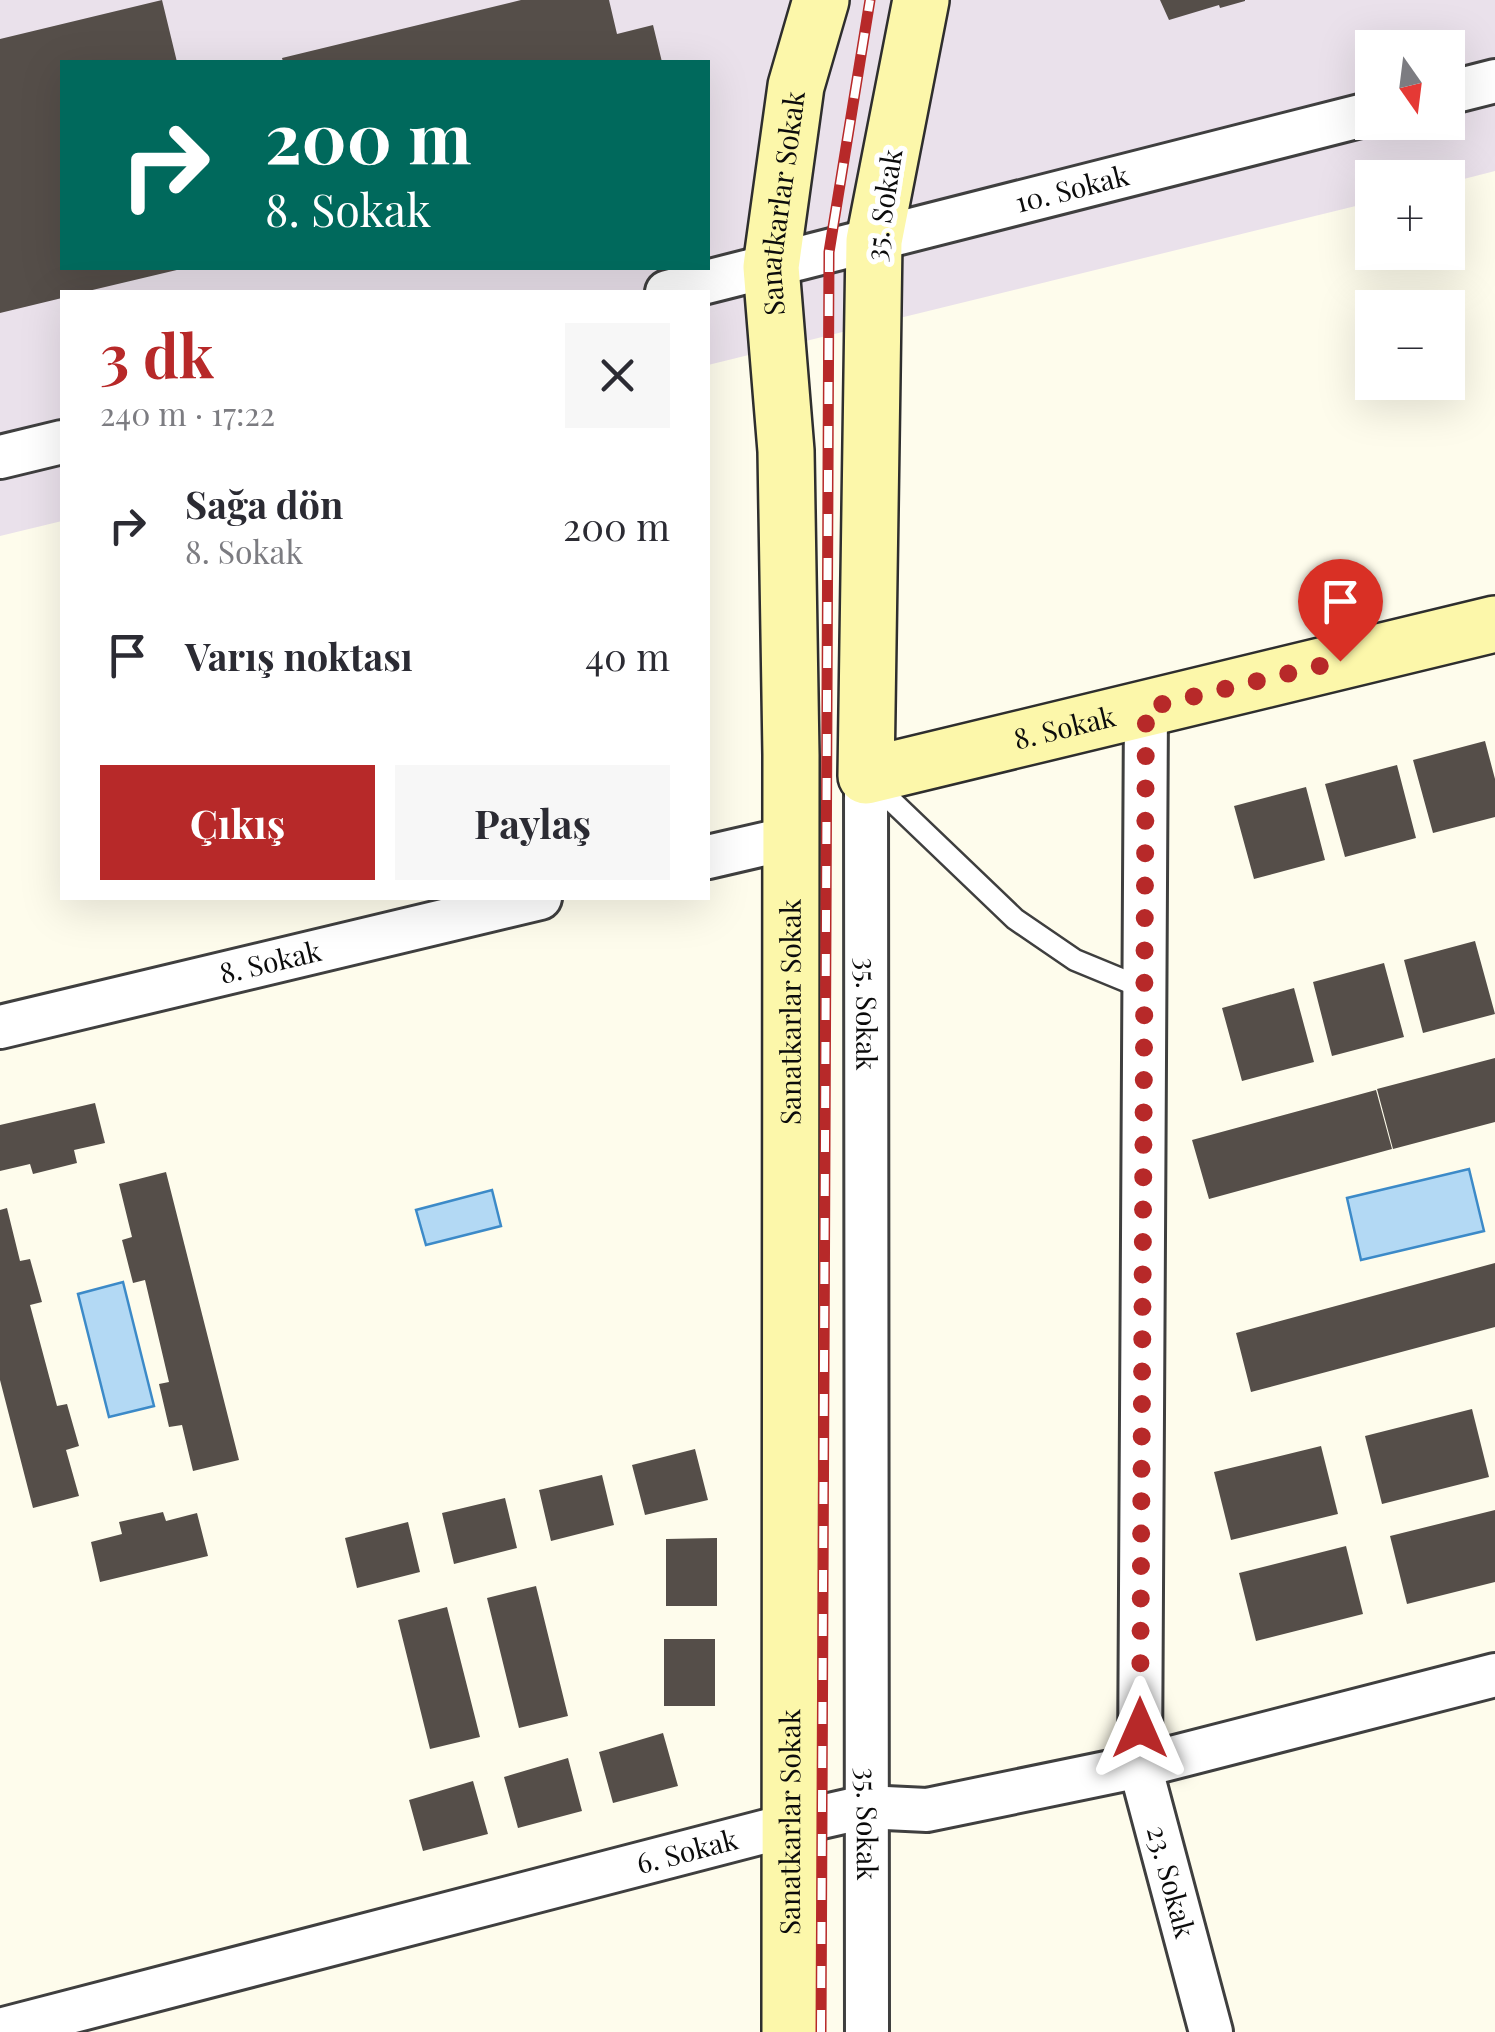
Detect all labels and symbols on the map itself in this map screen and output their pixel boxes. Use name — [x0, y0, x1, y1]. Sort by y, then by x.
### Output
north arrow — [1355, 30, 1465, 140]
street label: Sanatkarlar Sokak — [751, 88, 812, 317]
street label: 35. Sokak — [855, 146, 910, 263]
street label: 10. Sokak — [1011, 155, 1133, 220]
pin — [1298, 559, 1383, 662]
street label: 8. Sokak — [1010, 696, 1119, 757]
street label: Sanatkarlar Sokak — [771, 898, 808, 1125]
street label: 8. Sokak — [216, 931, 325, 991]
street label: 35. Sokak — [849, 957, 886, 1071]
position arrow — [1088, 1676, 1192, 1780]
street label: Sanatkarlar Sokak — [770, 1708, 807, 1935]
street label: 35. Sokak — [850, 1767, 887, 1881]
street label: 6. Sokak — [632, 1819, 742, 1881]
street label: 23. Sokak — [1140, 1821, 1205, 1942]

